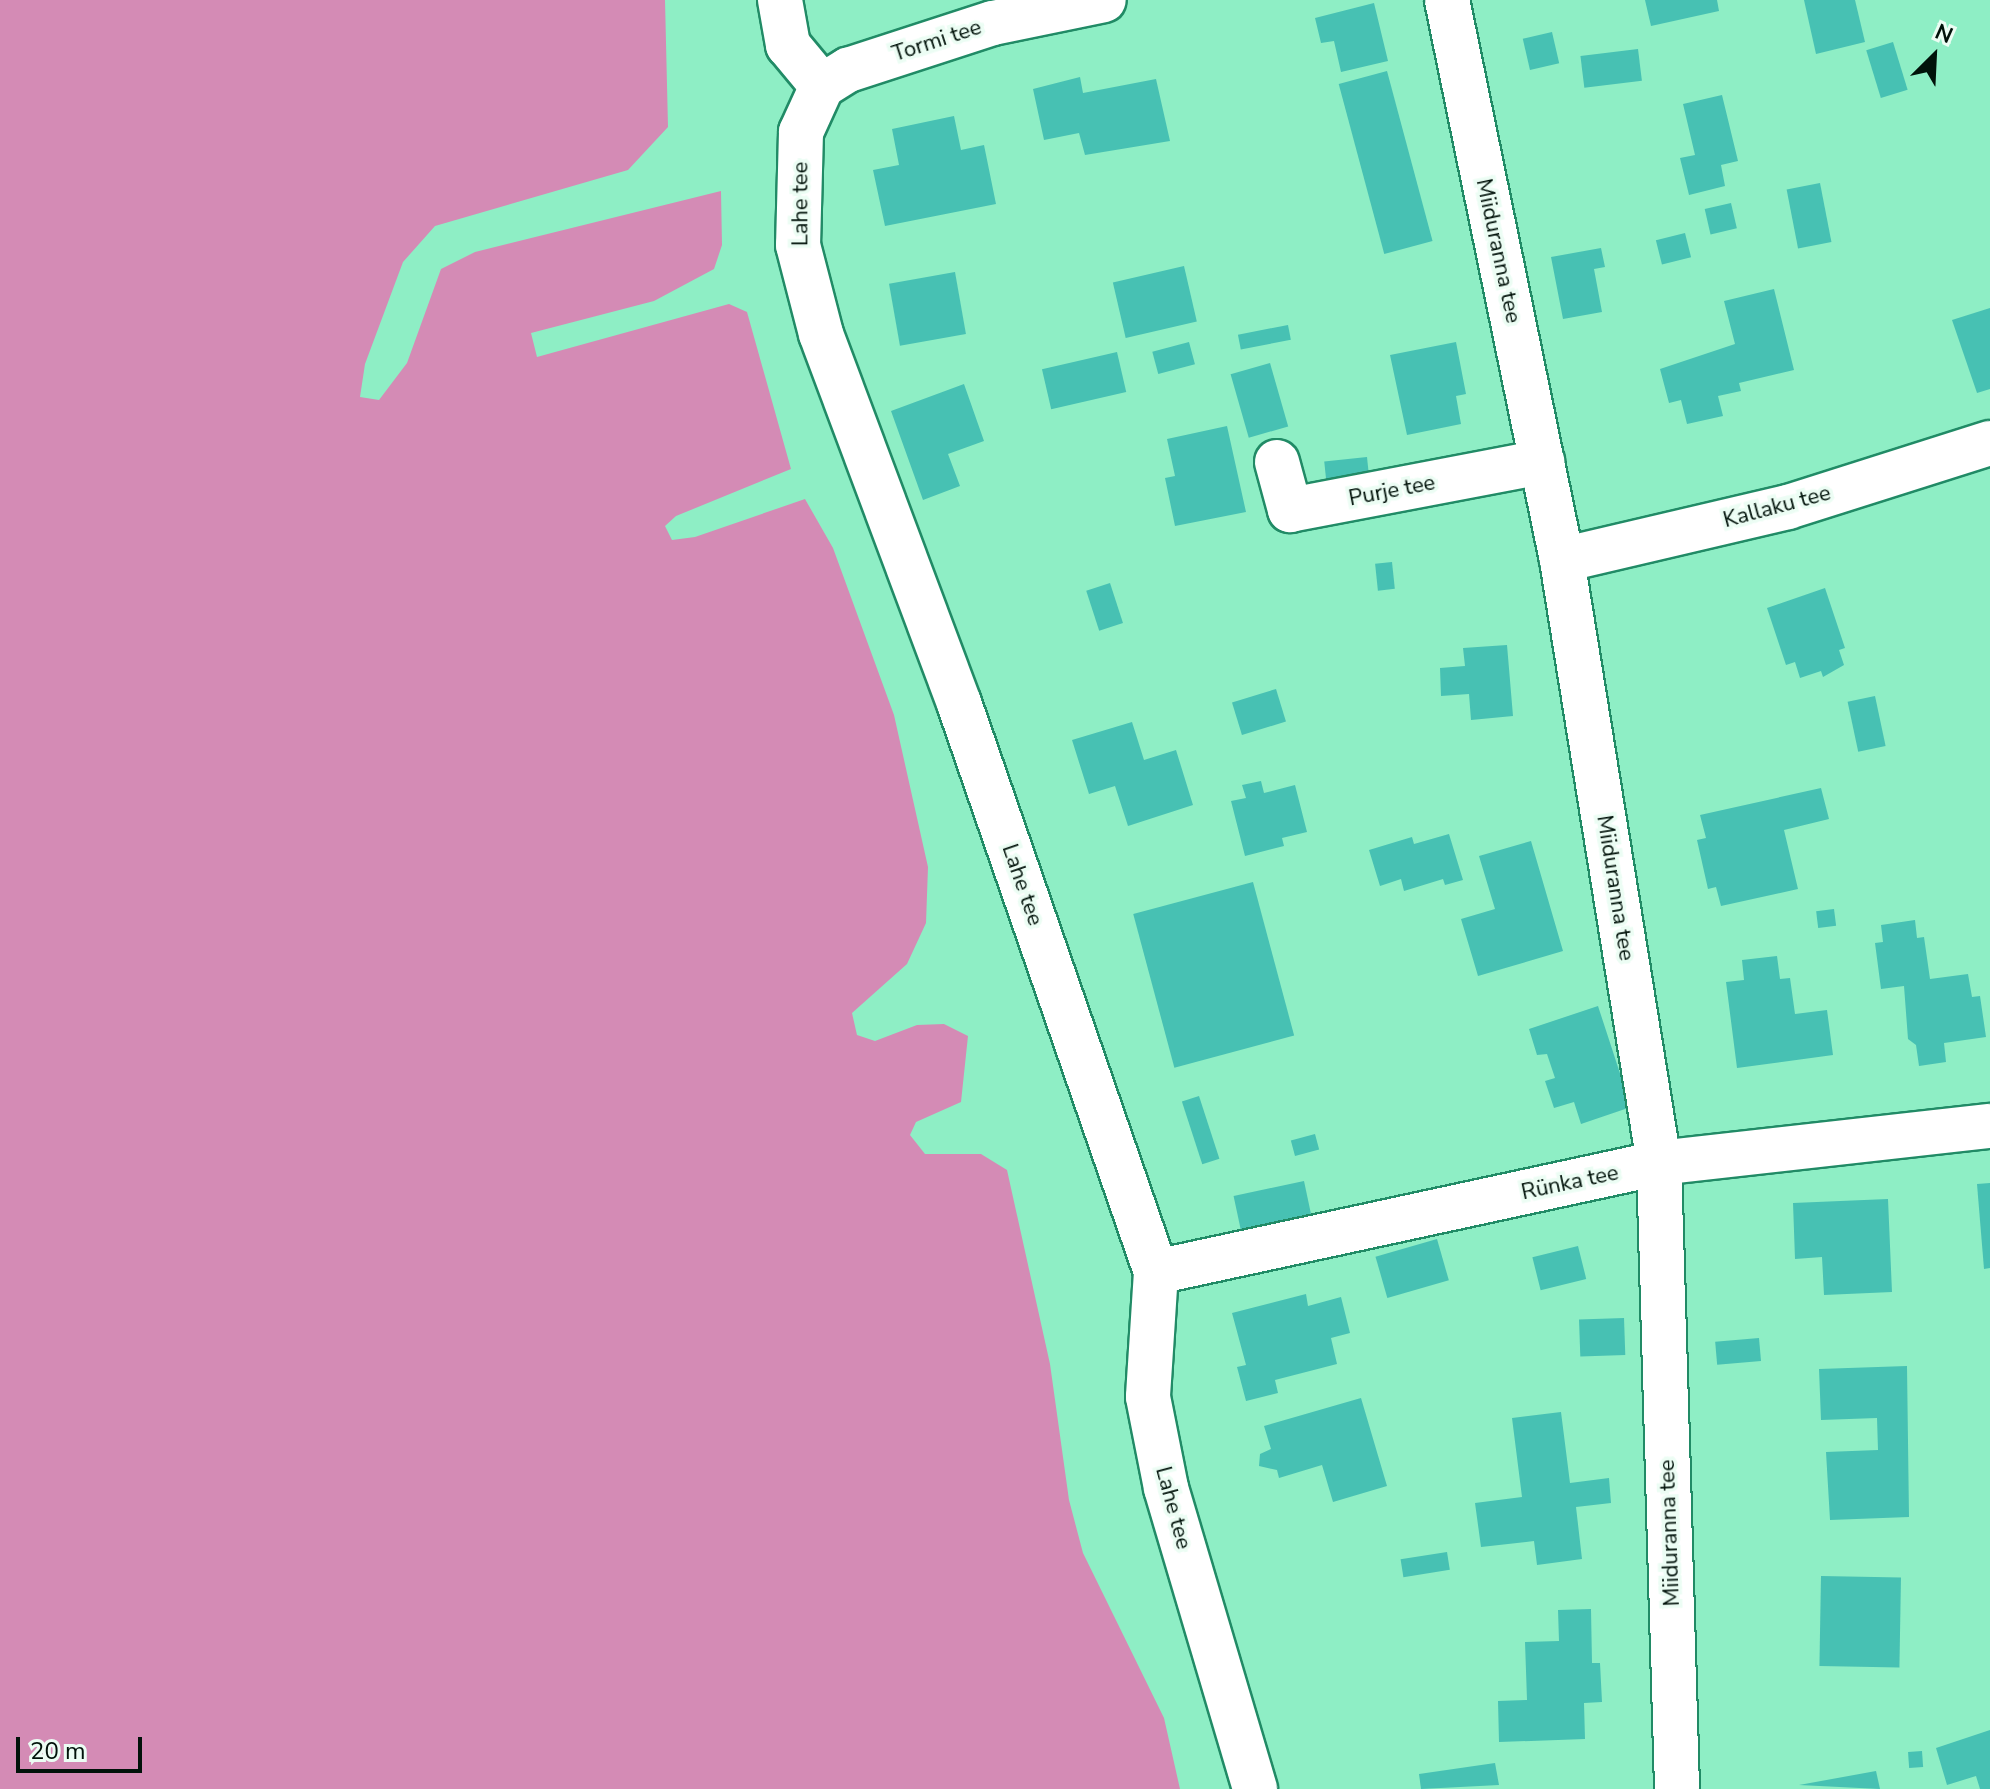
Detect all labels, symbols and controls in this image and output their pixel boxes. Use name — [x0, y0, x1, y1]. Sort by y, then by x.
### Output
street label: Tormi tee — [889, 14, 985, 68]
north arrow — [1894, 16, 1974, 96]
text: N — [1930, 17, 1957, 51]
street label: Lahe tee — [788, 162, 814, 246]
street label: Miiduranna tee — [1470, 176, 1526, 326]
street label: Purje tee — [1347, 470, 1437, 512]
street label: Kallaku tee — [1720, 480, 1834, 534]
street label: Miiduranna tee — [1590, 813, 1640, 963]
street label: Lahe tee — [996, 841, 1048, 929]
street label: Rünka tee — [1519, 1160, 1621, 1206]
street label: Miiduranna tee — [1654, 1459, 1686, 1607]
street label: Lahe tee — [1149, 1464, 1197, 1552]
scale bar — [20, 1721, 146, 1771]
text: 20 m — [30, 1735, 86, 1767]

